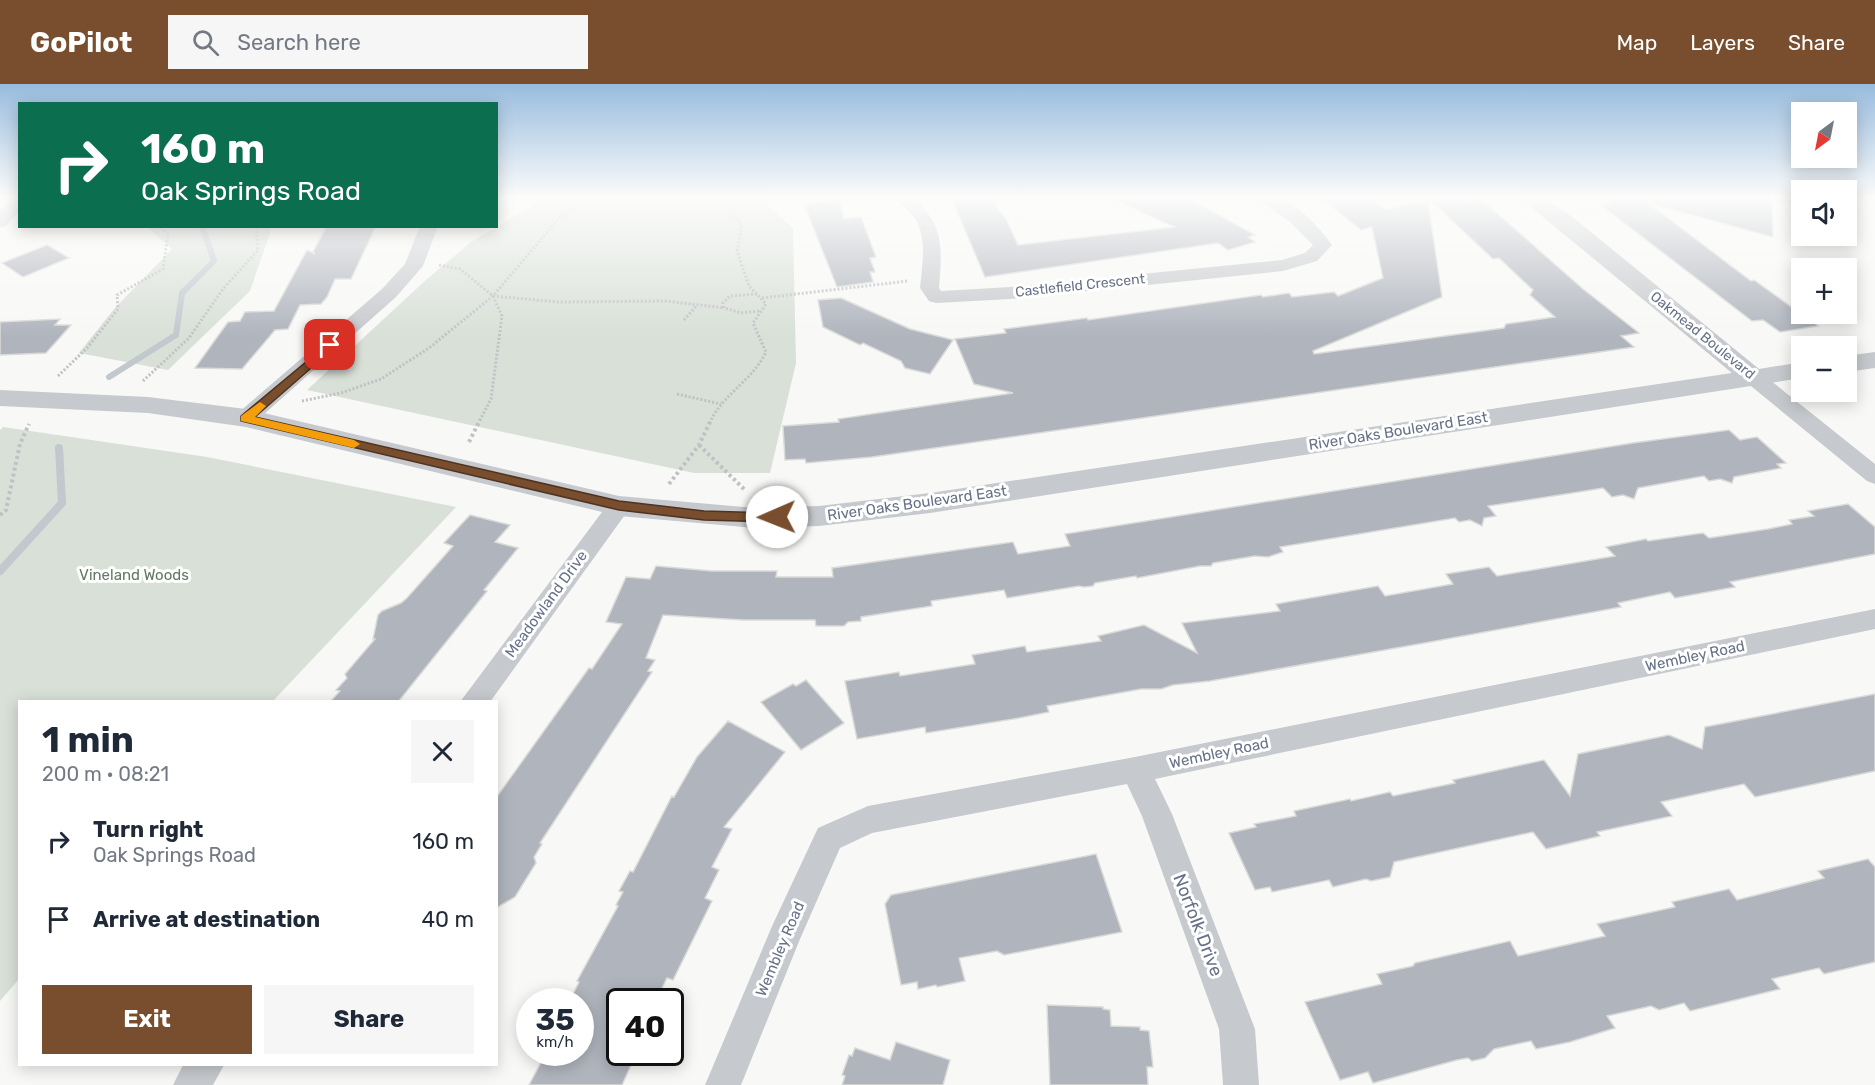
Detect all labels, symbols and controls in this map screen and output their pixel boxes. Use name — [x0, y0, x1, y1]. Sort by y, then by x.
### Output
search box — [168, 15, 588, 69]
text: GoPilot — [30, 26, 132, 59]
icon: search — [189, 26, 222, 59]
text: Search here — [237, 29, 361, 56]
text: Map — [1616, 30, 1657, 55]
text: Layers — [1690, 30, 1755, 55]
text: Share — [1788, 30, 1845, 55]
north arrow — [1791, 102, 1857, 168]
map controls — [1791, 102, 1857, 402]
text: 160 m — [141, 124, 265, 174]
icon: right — [42, 126, 120, 204]
text: Oak Springs Road — [141, 175, 361, 207]
button: sound — [1791, 180, 1857, 246]
button: + — [1791, 258, 1857, 324]
street label: Castlefield Crescent — [1014, 270, 1146, 301]
street label: Oakmead Boulevard — [1647, 288, 1758, 383]
pin — [304, 319, 355, 370]
icon: arrive — [313, 328, 346, 361]
button: − — [1791, 336, 1857, 402]
street label: River Oaks Boulevard East — [1307, 408, 1489, 454]
street label: River Oaks Boulevard East — [826, 481, 1008, 525]
position arrow — [745, 485, 809, 549]
street label: Meadowland Drive — [501, 547, 591, 661]
park label: Vineland Woods — [79, 566, 189, 584]
street label: Wembley Road — [1644, 637, 1746, 675]
text: 1 min — [42, 718, 134, 761]
button: close — [411, 720, 474, 783]
street label: Wembley Road — [1168, 734, 1270, 772]
text: 200 m · 08:21 — [42, 762, 169, 786]
text: Turn right — [93, 816, 203, 843]
icon: right — [42, 825, 75, 858]
text: 160 m — [412, 828, 474, 855]
text: Oak Springs Road — [93, 843, 256, 867]
street label: Norfolk Drive — [1168, 871, 1228, 979]
street label: Wembley Road — [752, 899, 808, 999]
icon: arrive — [42, 903, 75, 936]
text: Arrive at destination — [93, 906, 320, 933]
text: 40 m — [421, 906, 474, 933]
button: Exit — [42, 985, 252, 1054]
button: Share — [264, 985, 474, 1054]
speed limit sign: 40 — [606, 988, 684, 1066]
text: 35 — [535, 1002, 575, 1038]
text: km/h — [536, 1033, 574, 1051]

